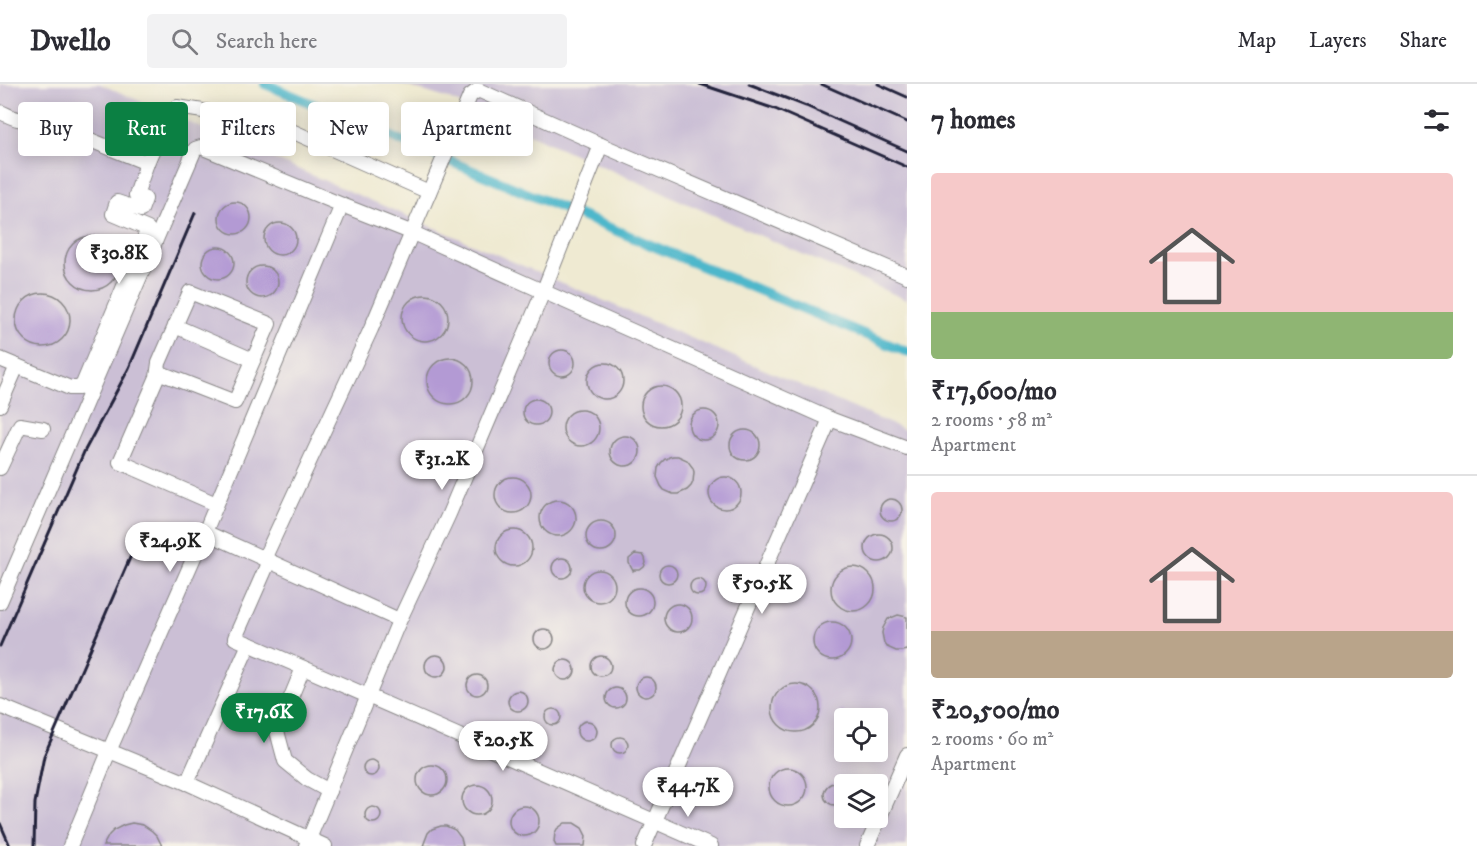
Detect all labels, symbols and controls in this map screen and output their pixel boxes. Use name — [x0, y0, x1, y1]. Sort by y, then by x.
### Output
search box — [147, 14, 567, 68]
text: Dwello — [30, 24, 111, 59]
icon: search — [168, 25, 201, 58]
text: Search here — [216, 28, 317, 55]
text: Map — [1237, 28, 1276, 54]
text: Layers — [1309, 28, 1367, 54]
text: Share — [1400, 28, 1447, 54]
chip: Buy — [18, 102, 93, 156]
chip: Rent — [105, 102, 188, 156]
chip: Filters — [200, 102, 296, 156]
chip: New — [308, 102, 389, 156]
chip: Apartment — [401, 102, 533, 156]
text: 7 homes — [931, 104, 1015, 137]
icon: filters — [1420, 104, 1453, 137]
icon: home — [1138, 212, 1246, 320]
pin: ₹30.8K — [70, 234, 168, 285]
text: ₹30.8K — [90, 241, 148, 266]
text: ₹17,600/mo — [931, 375, 1057, 408]
text: 2 rooms · 58 m² — [931, 408, 1052, 433]
text: Apartment — [931, 433, 1016, 458]
pin: ₹31.2K — [393, 440, 491, 491]
text: ₹31.2K — [415, 447, 469, 472]
pin: ₹24.9K — [121, 522, 219, 573]
text: ₹24.9K — [139, 529, 201, 554]
icon: home — [1138, 531, 1246, 639]
pin: ₹50.5K — [713, 564, 811, 615]
text: ₹50.5K — [732, 571, 792, 596]
pin: ₹17.6K — [215, 693, 313, 744]
text: ₹20,500/mo — [931, 694, 1059, 727]
text: ₹17.6K — [235, 700, 293, 725]
map controls — [834, 708, 888, 828]
button: locate — [834, 708, 888, 762]
pin: ₹20.5K — [454, 721, 552, 772]
text: 2 rooms · 60 m² — [931, 727, 1053, 752]
text: ₹20.5K — [473, 728, 533, 753]
text: Apartment — [931, 752, 1016, 777]
pin: ₹44.7K — [639, 767, 737, 818]
text: ₹44.7K — [656, 774, 720, 799]
button: layers — [834, 774, 888, 828]

